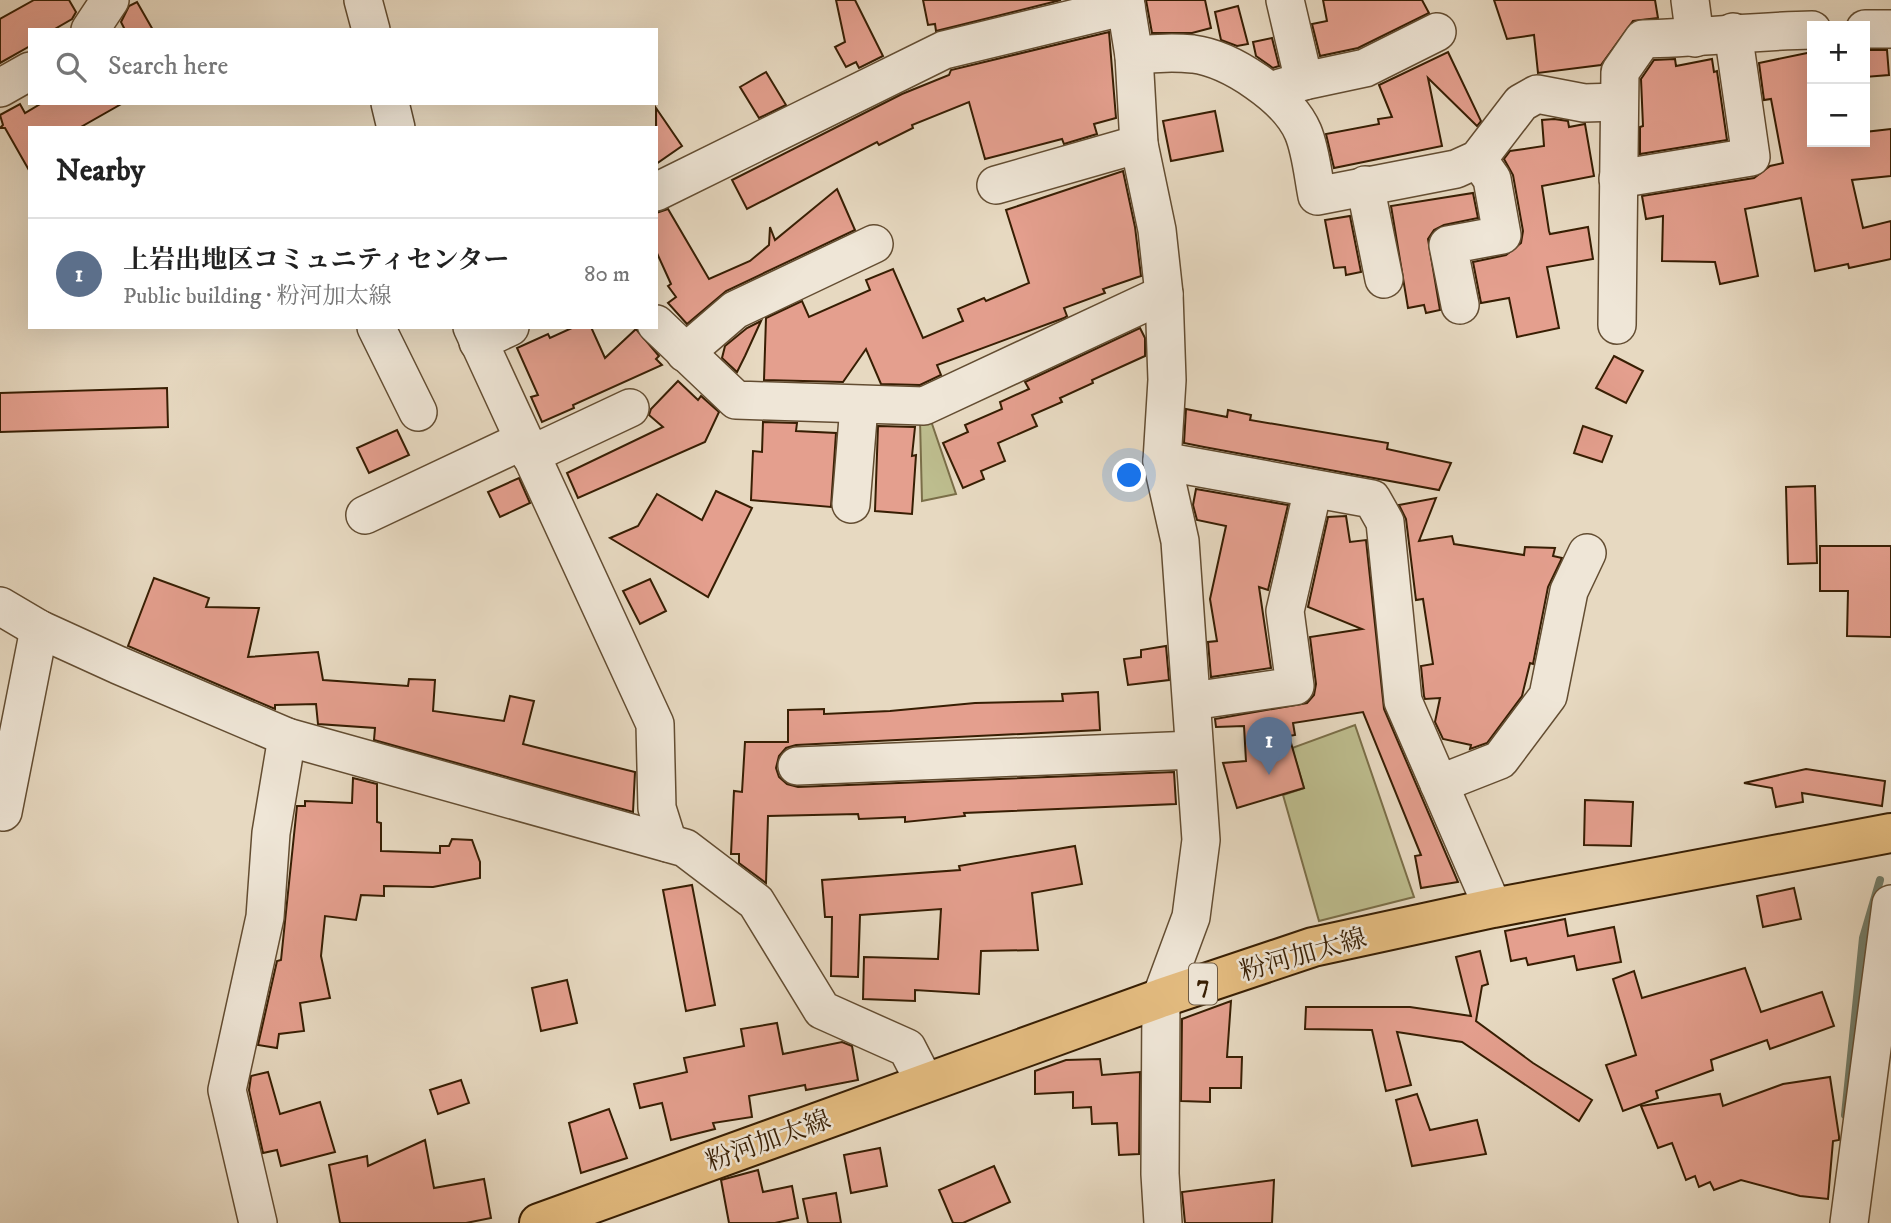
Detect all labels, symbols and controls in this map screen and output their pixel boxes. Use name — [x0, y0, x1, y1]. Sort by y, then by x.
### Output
map controls — [1807, 21, 1870, 147]
button: + — [1807, 21, 1870, 84]
search box — [28, 28, 658, 105]
icon: search — [52, 48, 90, 86]
text: Search here — [108, 50, 228, 83]
button: − — [1807, 84, 1870, 147]
text: Nearby — [56, 153, 145, 190]
text: 上岩出地区コミュニティセンター — [123, 244, 509, 277]
text: 1 — [75, 260, 83, 289]
text: 80 m — [584, 260, 630, 289]
text: Public building · 粉河加太線 — [123, 282, 392, 311]
your location — [1112, 458, 1146, 492]
pin: 1 — [1246, 717, 1292, 775]
street label: 粉河加太線 — [1236, 922, 1370, 989]
road number: 7 — [1189, 964, 1217, 1004]
street label: 粉河加太線 — [702, 1104, 835, 1179]

